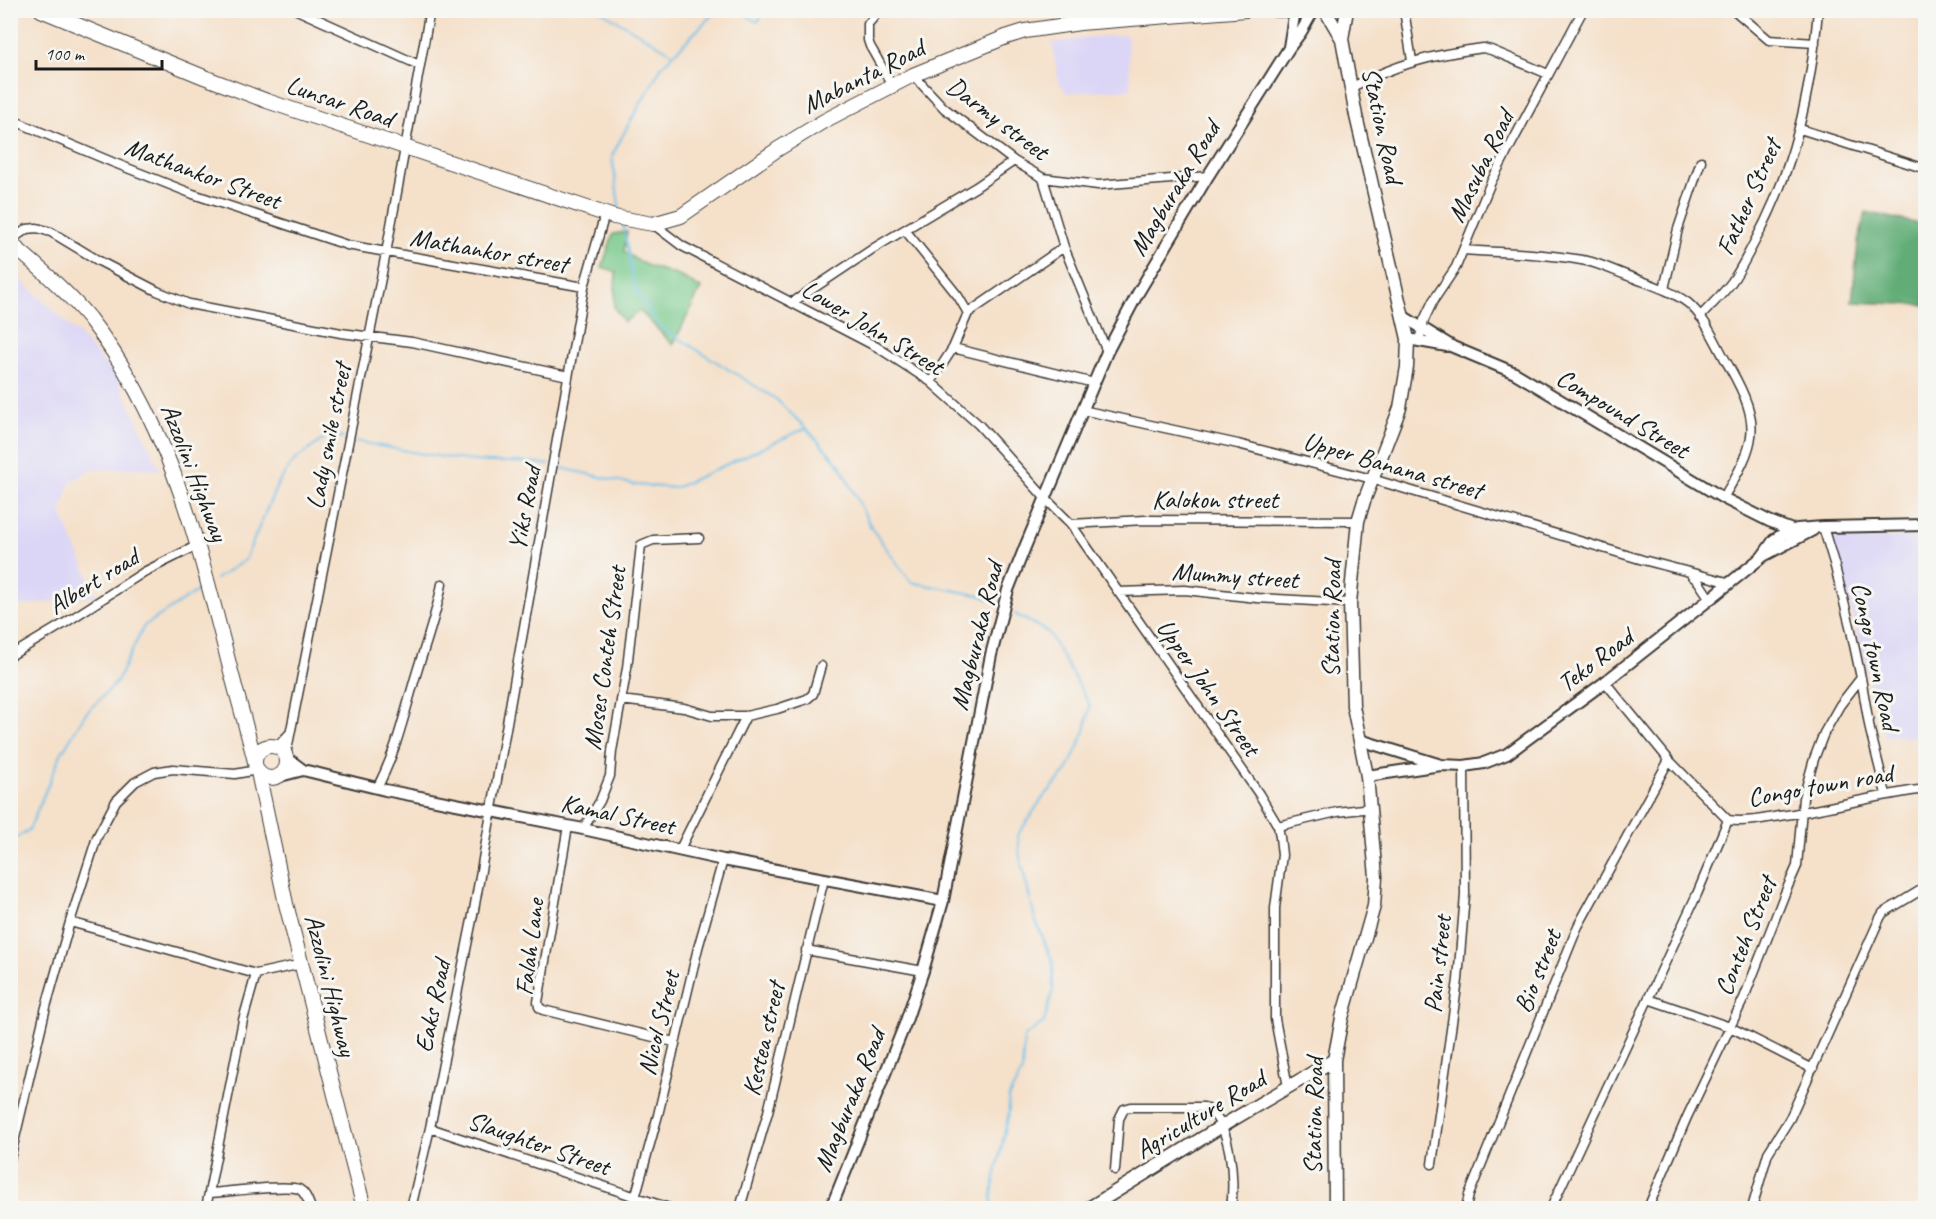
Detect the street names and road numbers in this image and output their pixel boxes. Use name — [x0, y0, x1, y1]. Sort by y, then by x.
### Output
street label: Mabanta Road — [797, 30, 933, 121]
street label: Station Road — [1354, 64, 1412, 190]
street label: Lunsar Road — [282, 68, 401, 136]
street label: Darmy street — [940, 69, 1057, 169]
street label: Masuba Road — [1439, 102, 1523, 228]
street label: Magburaka Road — [1121, 112, 1229, 262]
street label: Mathankor Street — [121, 130, 287, 218]
street label: Father Street — [1708, 131, 1790, 260]
street label: Mathankor street — [408, 220, 574, 281]
street label: Lower John Street — [796, 272, 952, 384]
street label: Lady smile street — [298, 357, 359, 512]
street label: Compound Street — [1550, 361, 1697, 467]
street label: Azzolini Highway — [153, 399, 237, 548]
street label: Upper Banana street — [1300, 424, 1489, 508]
street label: Yiks Road — [500, 459, 550, 553]
street label: Kalokon street — [1152, 483, 1280, 516]
street label: Albert road — [42, 539, 148, 622]
street label: Magburaka Road — [942, 555, 1012, 713]
street label: Mummy street — [1171, 555, 1301, 597]
street label: Station Road — [1314, 556, 1349, 678]
street label: Moses Conteh Street — [575, 562, 634, 752]
street label: Congo town Road — [1844, 579, 1908, 737]
street label: Upper John Street — [1149, 612, 1269, 764]
street label: Teko Road — [1551, 619, 1643, 700]
street label: Congo town road — [1745, 756, 1899, 814]
street label: Kamal Street — [558, 786, 680, 843]
street label: Conteh Street — [1707, 869, 1785, 1000]
street label: Falah Lane — [507, 894, 552, 997]
street label: Azzolini Highway — [297, 911, 365, 1061]
street label: Pain street — [1416, 911, 1459, 1014]
street label: Bio street — [1506, 923, 1570, 1017]
street label: Eaks Road — [407, 953, 459, 1055]
street label: Nicol Street — [630, 965, 688, 1079]
street label: Kestea street — [734, 976, 793, 1099]
street label: Magburaka Road — [806, 1020, 894, 1176]
street label: Station Road — [1296, 1053, 1331, 1175]
street label: Agriculture Road — [1129, 1061, 1275, 1166]
street label: Slaughter Street — [463, 1104, 617, 1184]

